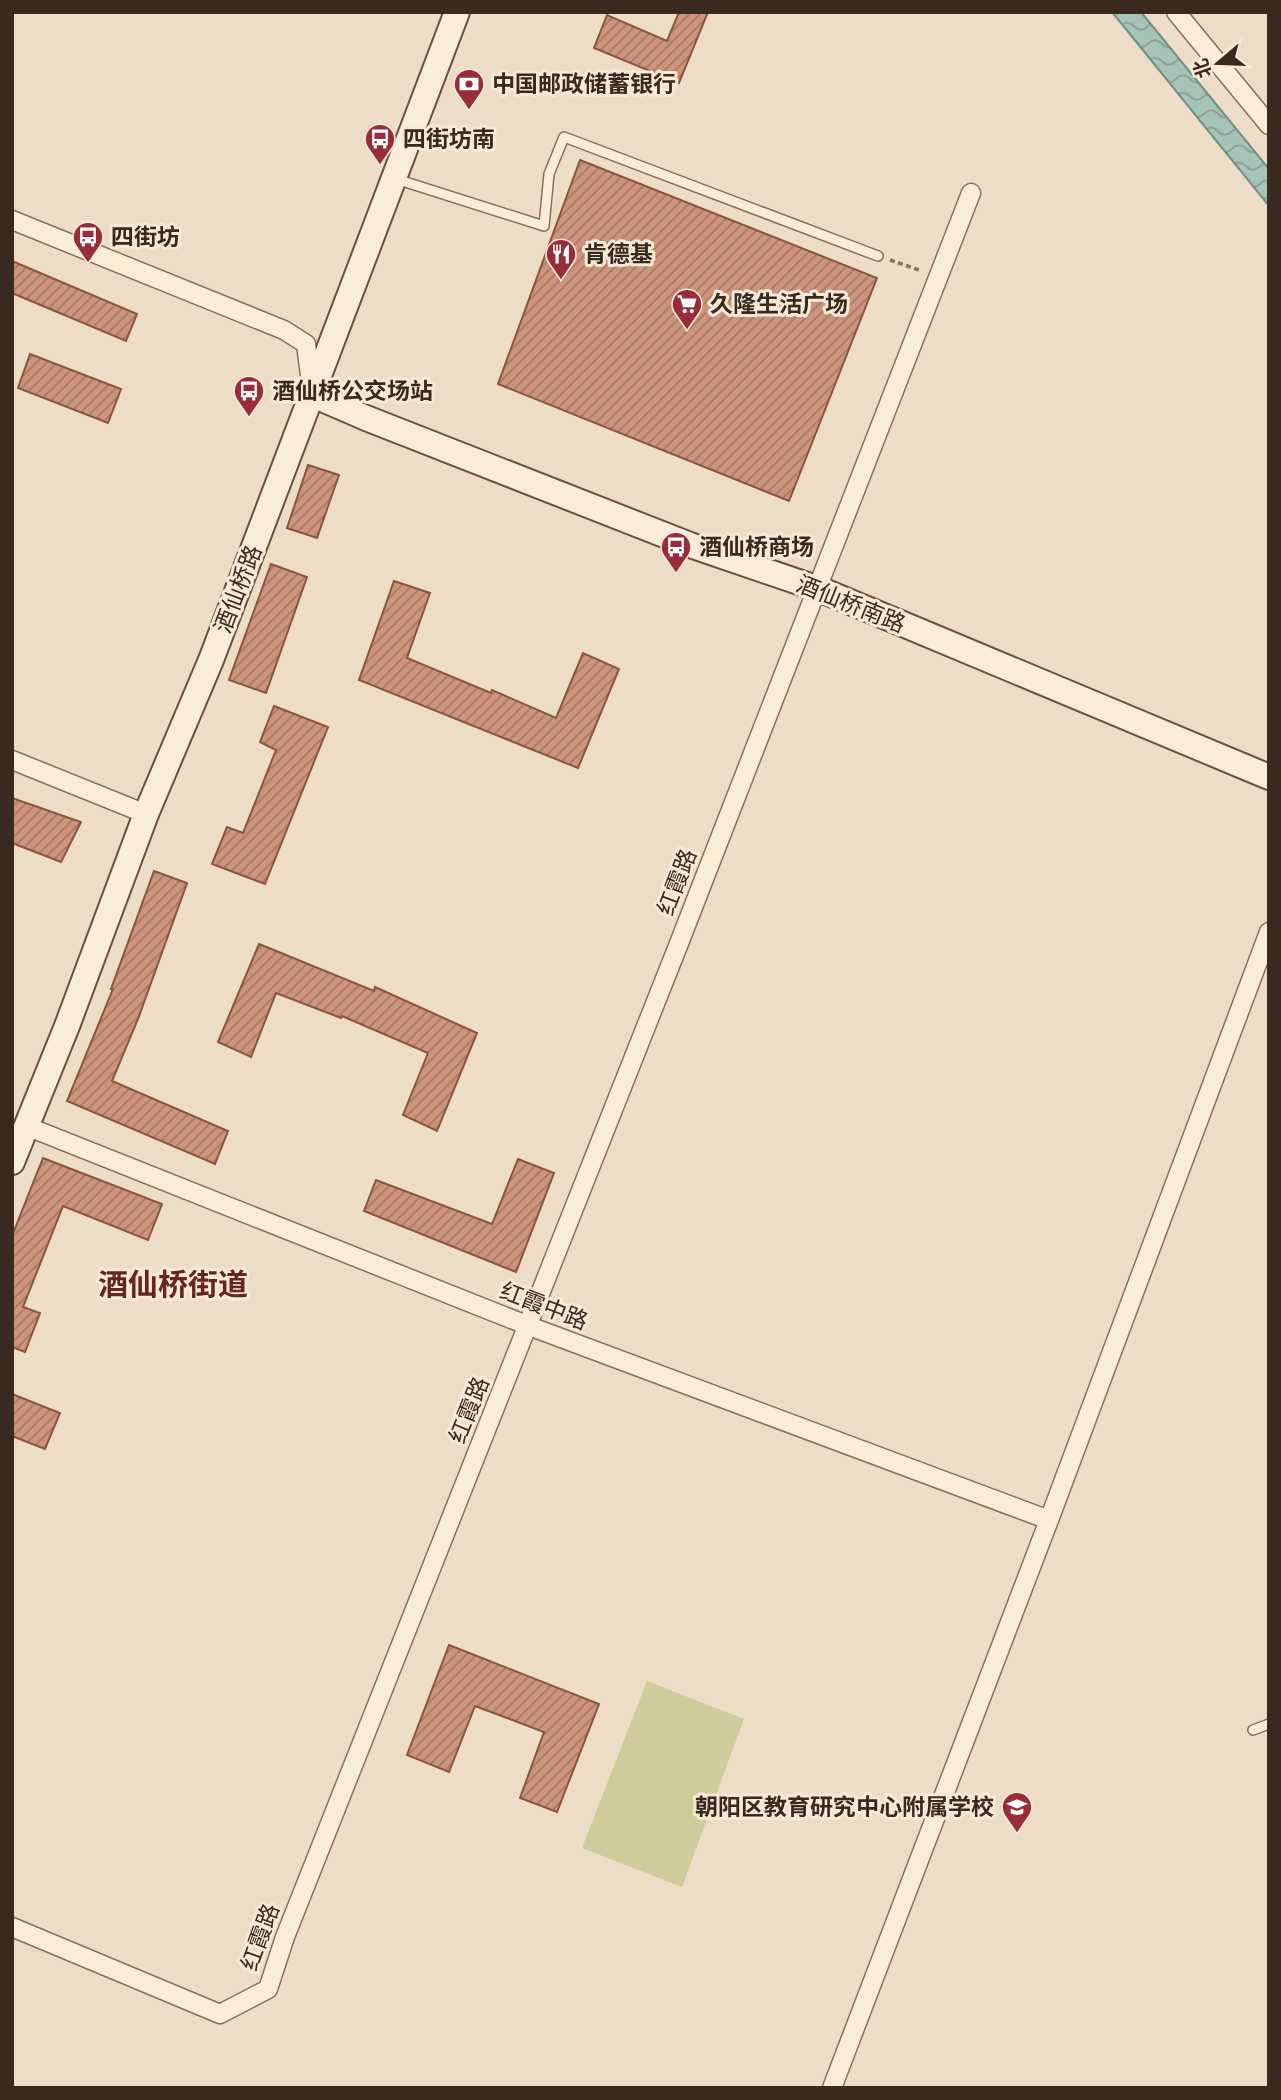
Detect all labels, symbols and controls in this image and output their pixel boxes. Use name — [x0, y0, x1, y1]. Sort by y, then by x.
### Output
north arrow — [1183, 28, 1253, 98]
text: 北 — [1187, 54, 1220, 82]
bank icon: 中国邮政储蓄银行 — [452, 67, 486, 111]
place label: 中国邮政储蓄银行 — [492, 68, 676, 103]
bus stop icon: 四街坊南 — [363, 122, 397, 166]
place label: 四街坊南 — [403, 123, 495, 158]
bus stop icon: 四街坊 — [71, 220, 105, 264]
place label: 四街坊 — [111, 221, 180, 256]
restaurant icon: 肯德基 — [544, 237, 578, 281]
place label: 肯德基 — [584, 238, 653, 273]
supermarket icon: 久隆生活广场 — [670, 287, 704, 331]
place label: 久隆生活广场 — [710, 288, 848, 323]
bus stop icon: 酒仙桥公交场站 — [232, 374, 266, 418]
place label: 酒仙桥公交场站 — [272, 375, 433, 410]
bus stop icon: 酒仙桥商场 — [659, 530, 693, 574]
place label: 酒仙桥商场 — [699, 531, 814, 566]
street label: 酒仙桥路 — [207, 540, 272, 639]
street label: 酒仙桥南路 — [791, 568, 910, 643]
street label: 红霞路 — [650, 844, 707, 921]
district label: 酒仙桥街道 — [98, 1263, 248, 1309]
street label: 红霞中路 — [494, 1275, 593, 1340]
street label: 红霞路 — [441, 1372, 500, 1449]
school or university icon: 朝阳区教育研究中心附属学校 — [1000, 1790, 1034, 1834]
place label: 朝阳区教育研究中心附属学校 — [695, 1791, 994, 1826]
street label: 红霞路 — [233, 1899, 290, 1976]

